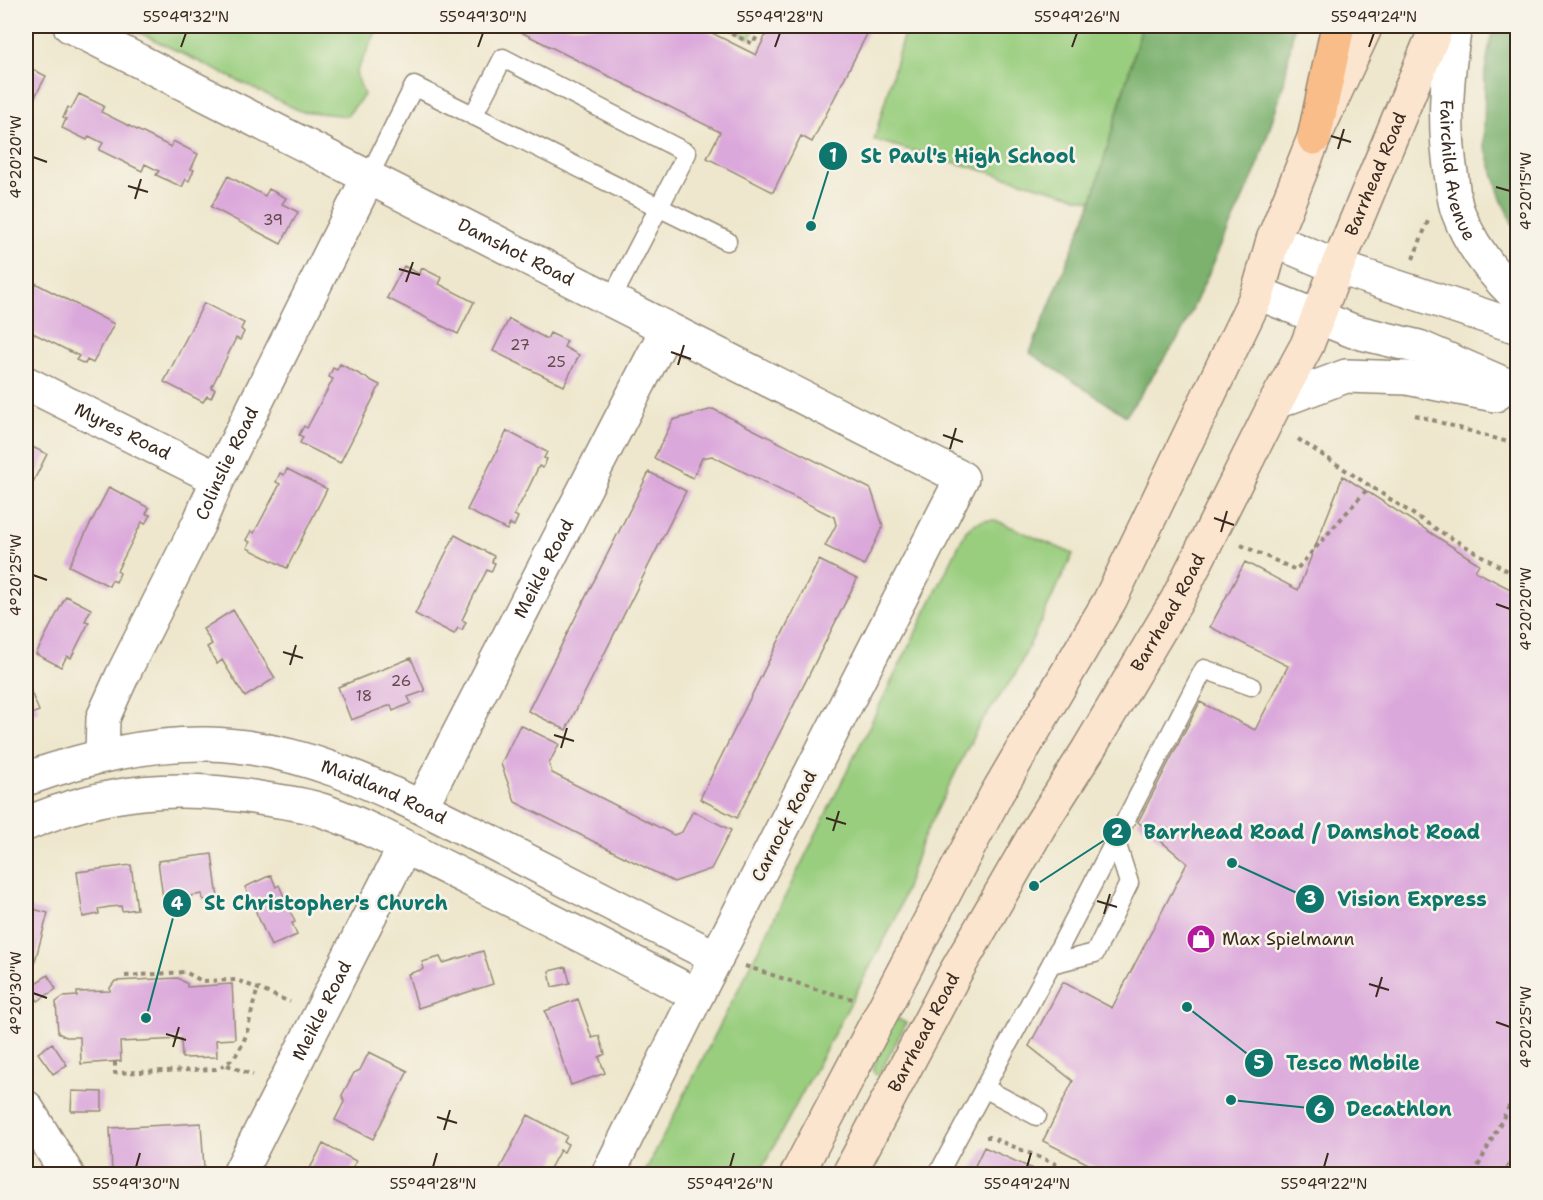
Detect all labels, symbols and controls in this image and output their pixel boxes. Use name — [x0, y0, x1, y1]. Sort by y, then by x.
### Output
text: 55°49'32"N — [143, 7, 229, 27]
text: 55°49'30"N — [439, 7, 527, 27]
text: 55°49'28"N — [736, 7, 824, 27]
text: 55°49'26"N — [1034, 7, 1120, 27]
text: 55°49'24"N — [1331, 7, 1417, 27]
street label: Fairchild Avenue — [1435, 99, 1482, 245]
street label: Barrhead Road — [1339, 108, 1412, 239]
text: 4°20'20"W — [6, 115, 26, 199]
callout: St Paul's High School — [818, 137, 1087, 175]
text: St Paul's High School — [860, 143, 1076, 169]
text: 1 — [829, 144, 837, 168]
text: 4°20'15"W — [1516, 152, 1536, 230]
house number: 39 — [263, 210, 283, 230]
street label: Damshot Road — [454, 212, 578, 292]
house number: 27 — [510, 335, 530, 355]
house number: 25 — [546, 352, 566, 372]
street label: Myres Road — [70, 397, 175, 465]
street label: Colinslie Road — [190, 403, 264, 524]
street label: Meikle Road — [508, 515, 579, 623]
text: 4°20'25"W — [6, 534, 26, 616]
street label: Barrhead Road — [1125, 549, 1210, 676]
text: 4°20'20"W — [1516, 567, 1536, 651]
house number: 26 — [391, 671, 411, 691]
house number: 18 — [356, 686, 372, 706]
street label: Maidland Road — [318, 754, 451, 830]
street label: Carnock Road — [746, 766, 822, 886]
callout: Barrhead Road / Damshot Road — [1102, 813, 1493, 851]
text: Barrhead Road / Damshot Road — [1144, 819, 1481, 845]
text: 2 — [1111, 820, 1124, 844]
callout: Vision Express — [1295, 880, 1499, 918]
callout: St Christopher's Church — [162, 884, 460, 922]
text: Vision Express — [1337, 886, 1487, 912]
text: 3 — [1304, 887, 1316, 911]
text: St Christopher's Church — [204, 890, 448, 916]
text: 4 — [171, 892, 184, 916]
shop icon: Max Spielmann — [1185, 923, 1217, 955]
place label: Max Spielmann — [1222, 927, 1355, 951]
text: 4°20'30"W — [6, 951, 26, 1035]
street label: Meikle Road — [286, 957, 357, 1065]
street label: Barrhead Road — [882, 968, 965, 1096]
text: 4°20'25"W — [1516, 986, 1536, 1068]
callout: Tesco Mobile — [1244, 1044, 1432, 1082]
text: Tesco Mobile — [1286, 1050, 1420, 1076]
text: 5 — [1253, 1051, 1265, 1075]
callout: Decathlon — [1305, 1090, 1464, 1128]
text: Decathlon — [1346, 1096, 1452, 1122]
text: 6 — [1314, 1098, 1326, 1122]
text: 55°49'30"N — [92, 1174, 180, 1194]
text: 55°49'28"N — [389, 1174, 477, 1194]
text: 55°49'26"N — [687, 1174, 773, 1194]
text: 55°49'24"N — [984, 1174, 1070, 1194]
text: 55°49'22"N — [1281, 1174, 1367, 1194]

